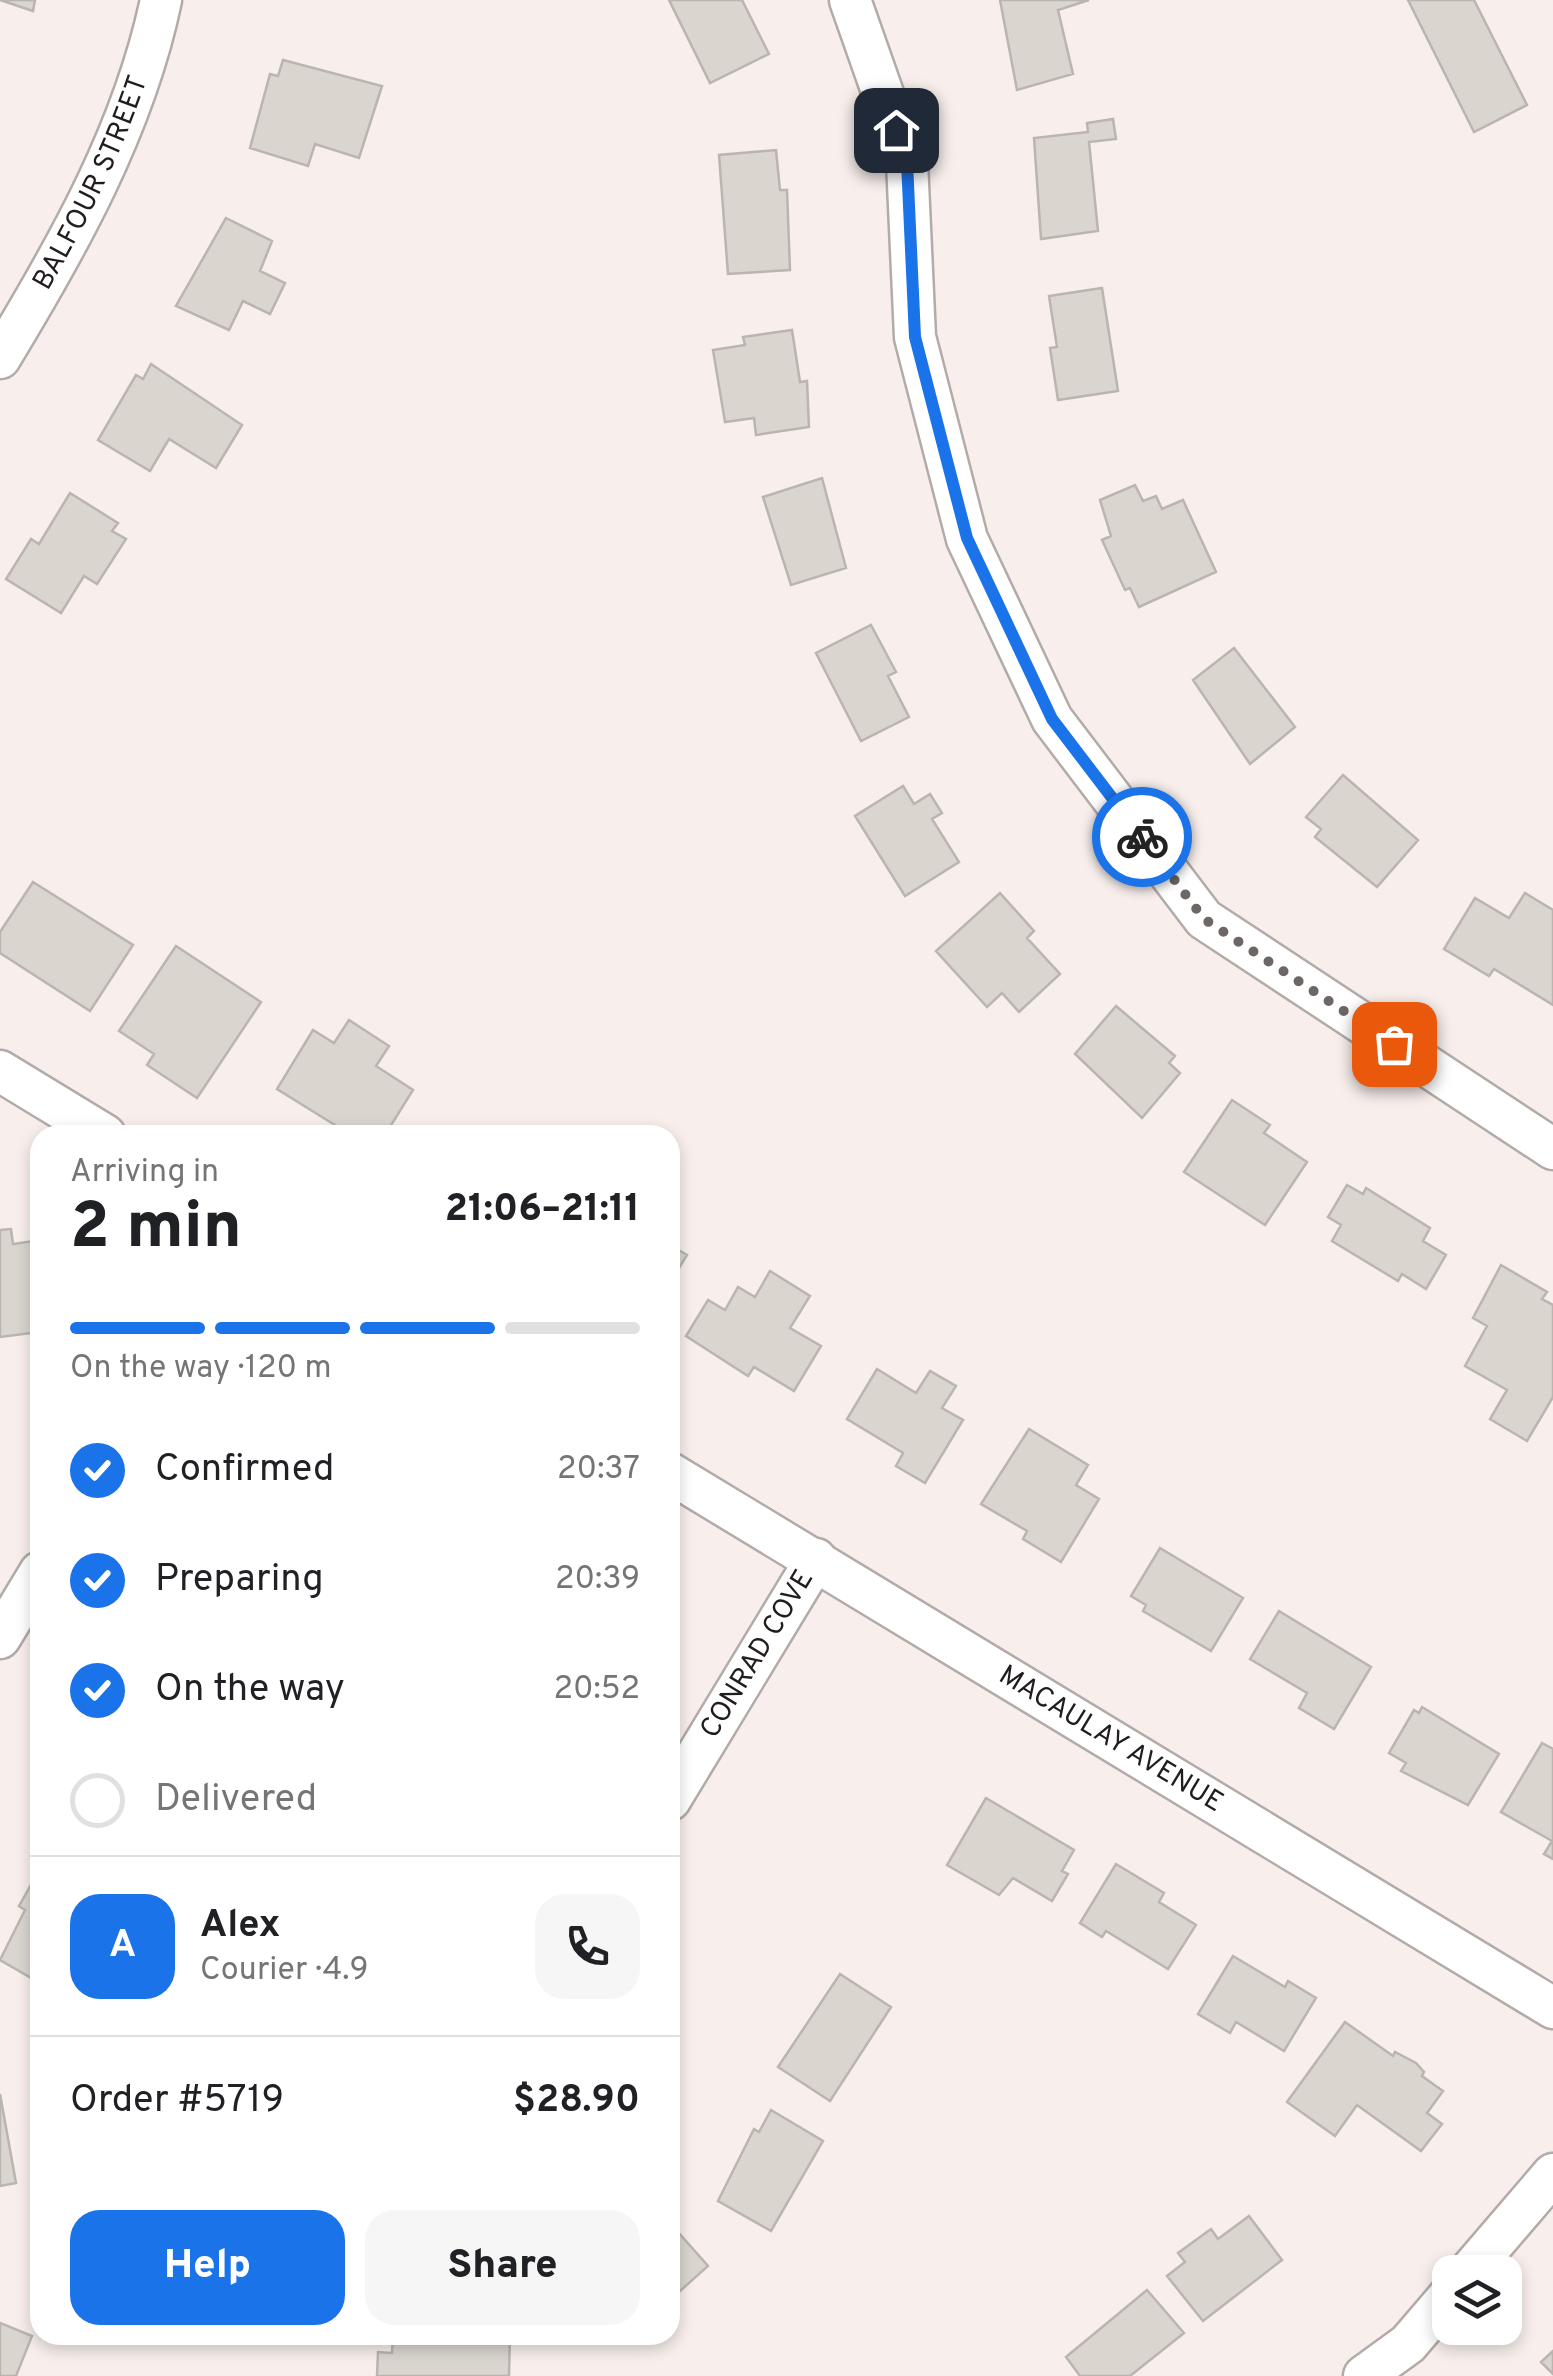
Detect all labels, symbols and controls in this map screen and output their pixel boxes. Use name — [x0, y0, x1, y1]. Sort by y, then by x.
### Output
street label: BALFOUR STREET — [26, 71, 157, 297]
pin — [854, 88, 939, 173]
icon: home — [869, 103, 924, 158]
courier — [1092, 787, 1192, 887]
icon: bike — [1115, 810, 1170, 865]
pin — [1352, 1002, 1437, 1087]
icon: bag — [1367, 1017, 1422, 1072]
text: Arriving in — [70, 1153, 219, 1193]
text: 21:06–21:11 — [445, 1186, 640, 1235]
text: 2 min — [70, 1189, 242, 1271]
text: On the way · 120 m — [70, 1349, 332, 1389]
icon: check — [70, 1443, 125, 1498]
text: Confirmed — [155, 1446, 334, 1495]
text: 20:37 — [557, 1450, 640, 1490]
icon: check — [70, 1553, 125, 1608]
text: Preparing — [155, 1556, 324, 1605]
text: 20:39 — [555, 1560, 640, 1600]
street label: CONRAD COVE — [693, 1564, 823, 1746]
street label: MACAULAY AVENUE — [992, 1658, 1229, 1822]
icon: check — [70, 1663, 125, 1718]
text: On the way — [155, 1666, 345, 1715]
text: 20:52 — [553, 1670, 640, 1710]
text: Delivered — [155, 1776, 317, 1825]
button: phone — [535, 1894, 640, 1999]
text: Alex — [200, 1902, 280, 1951]
text: A — [109, 1922, 136, 1971]
text: Courier · 4.9 — [200, 1951, 369, 1991]
text: Order #5719 — [70, 2077, 284, 2126]
text: $28.90 — [513, 2077, 640, 2126]
button: Help — [70, 2210, 345, 2325]
button: Share — [365, 2210, 640, 2325]
map controls — [1432, 2255, 1522, 2345]
button: layers — [1432, 2255, 1522, 2345]

